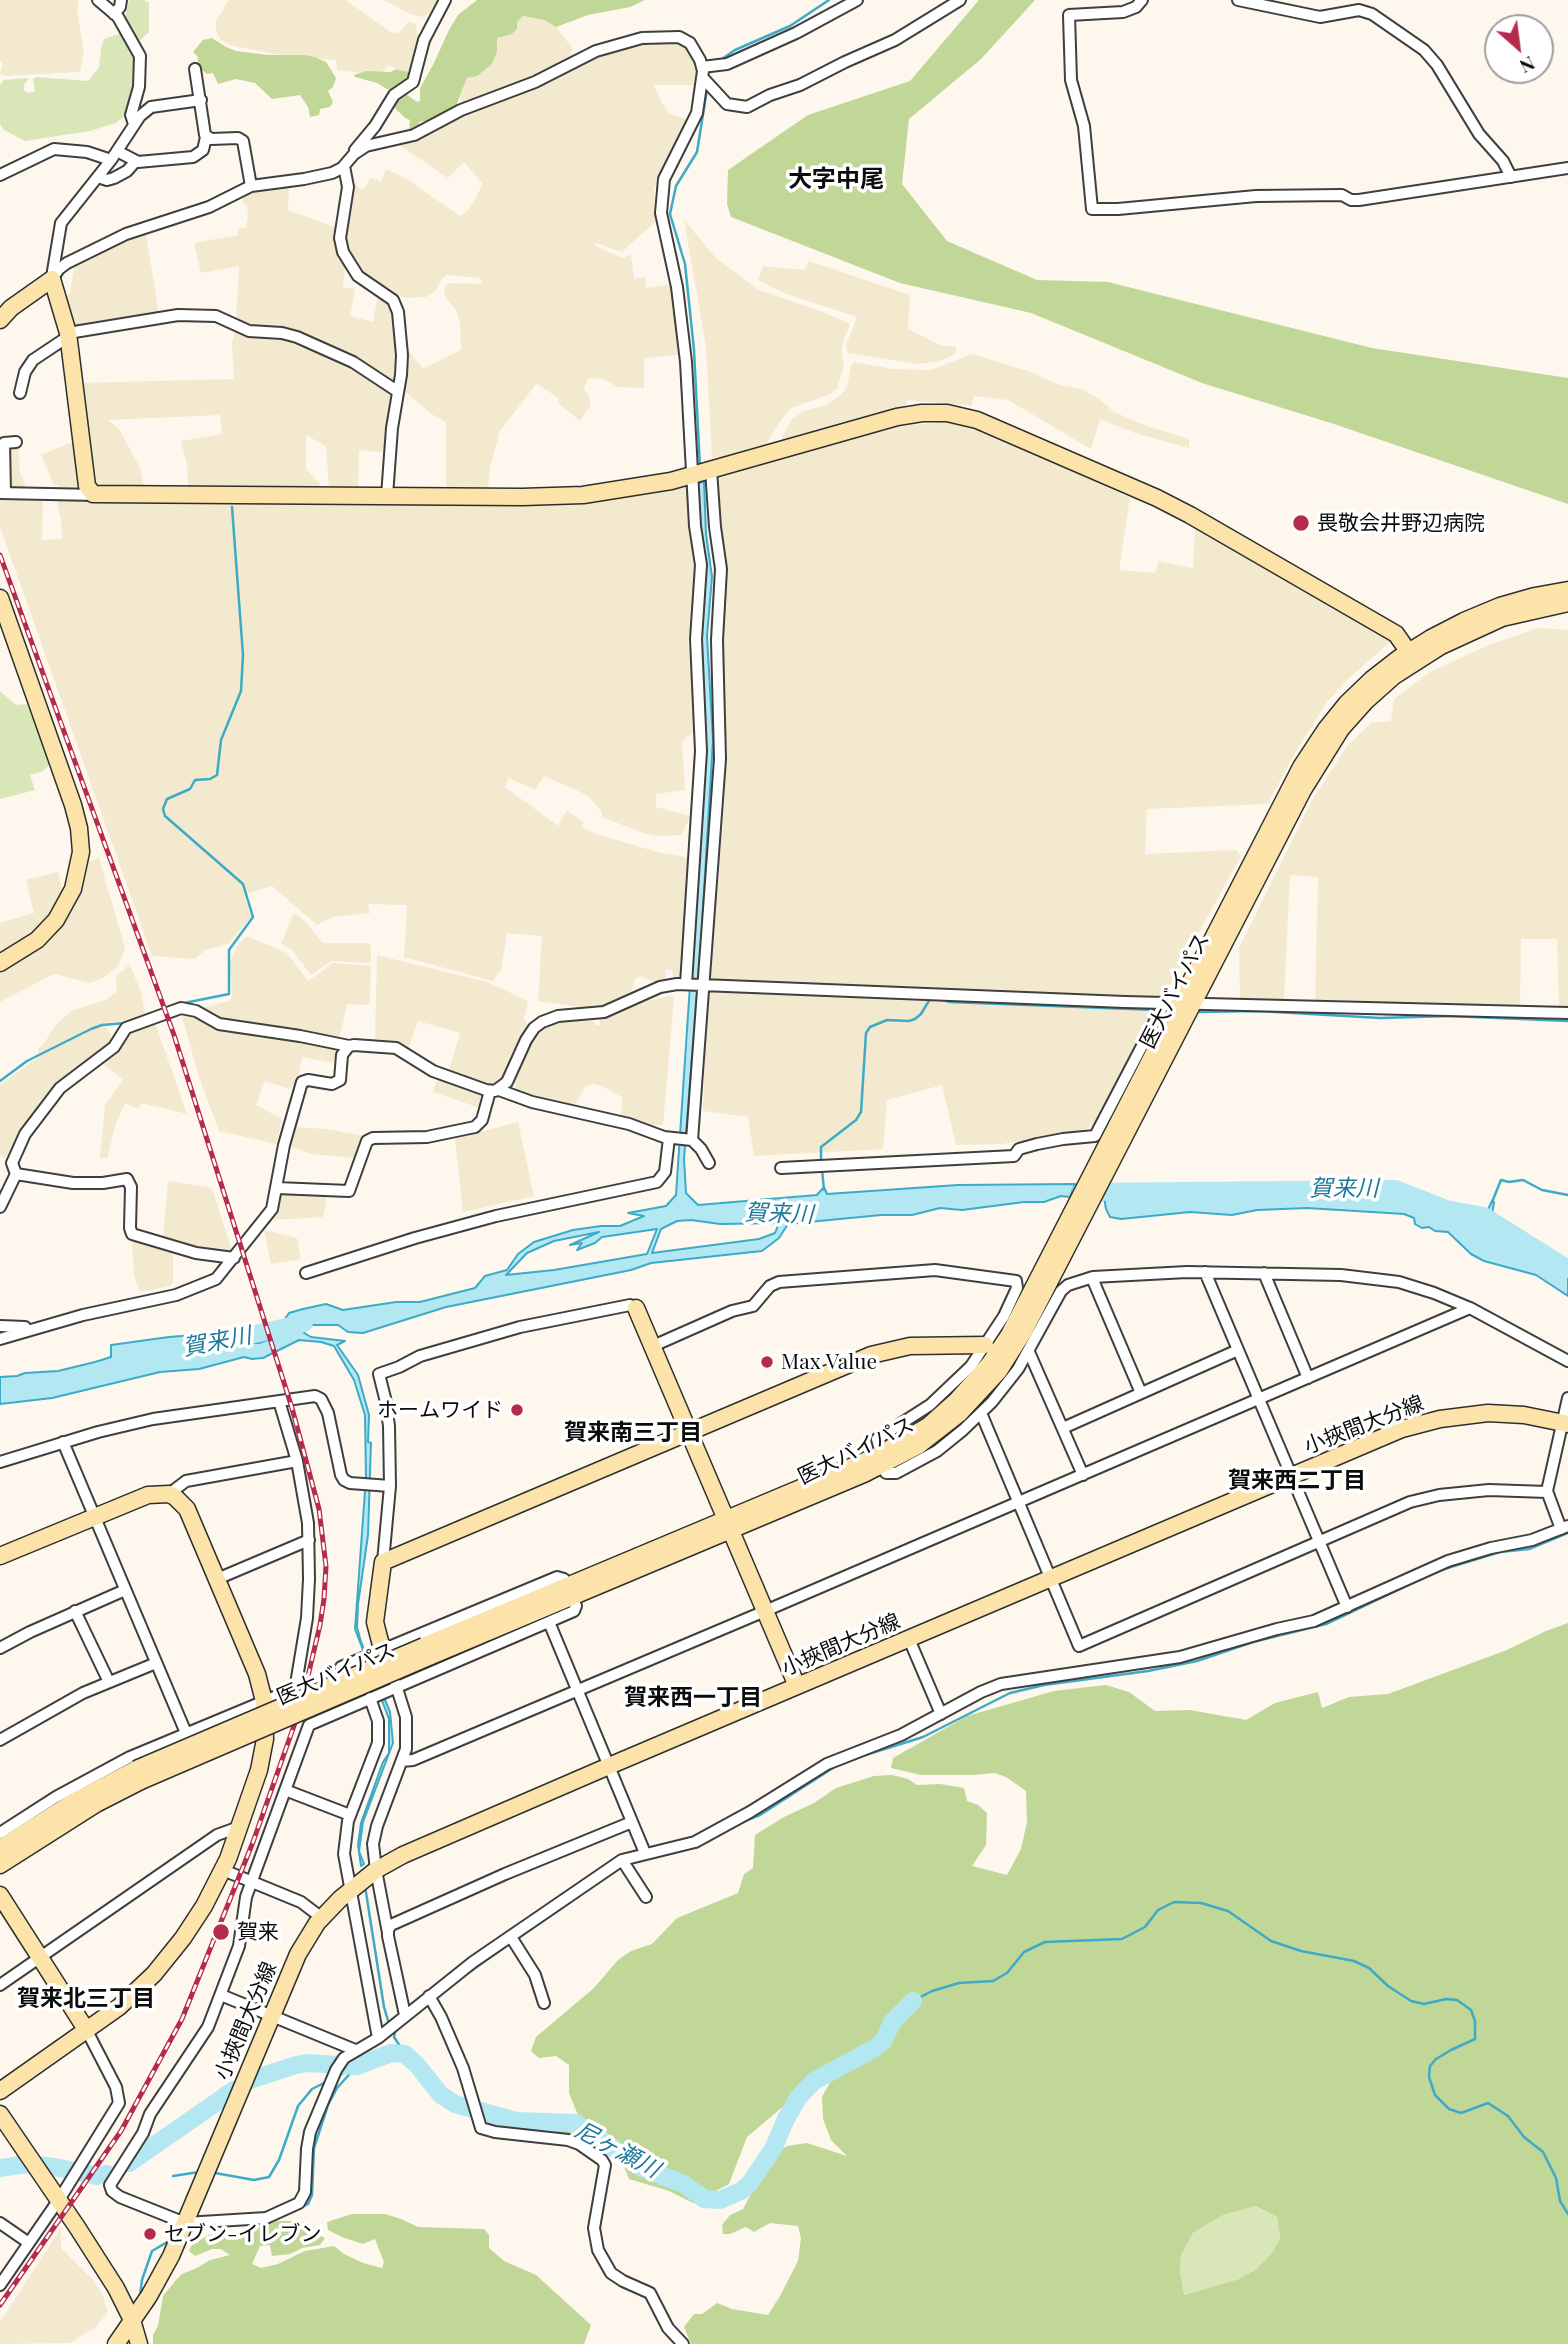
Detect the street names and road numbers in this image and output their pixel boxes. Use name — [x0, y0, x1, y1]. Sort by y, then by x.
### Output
street label: 医大バイパス — [1135, 929, 1215, 1053]
street label: 小挾間大分線 — [1301, 1391, 1427, 1459]
street label: 医大バイパス — [794, 1412, 918, 1490]
street label: 小挾間大分線 — [778, 1609, 904, 1681]
street label: 医大バイパス — [273, 1638, 399, 1710]
street label: 小挾間大分線 — [210, 1958, 282, 2084]

